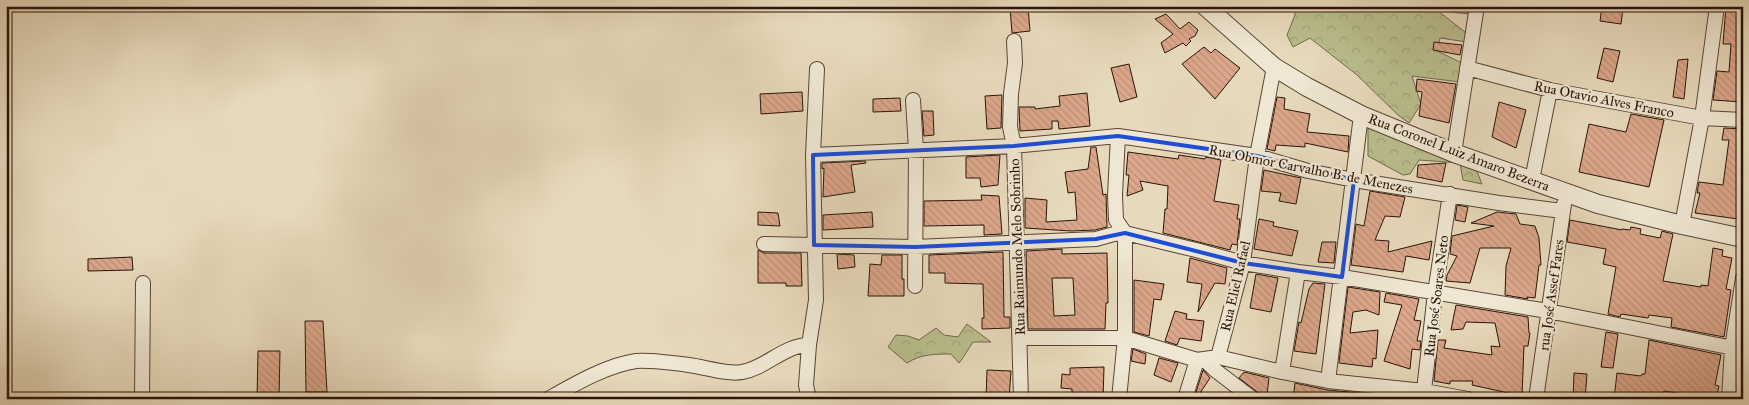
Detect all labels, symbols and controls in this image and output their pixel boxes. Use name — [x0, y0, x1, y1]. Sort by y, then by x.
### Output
street label: Rua Otavio Alves Franco — [1532, 78, 1675, 121]
street label: Rua Coronel Luiz Amaro Bezerra — [1366, 110, 1552, 195]
street label: Rua Obmor Carvalho B. de Menezes — [1207, 141, 1414, 198]
street label: Rua Raimundo Melo Sobrinho — [1006, 158, 1029, 336]
street label: Rua José Soares Neto — [1421, 234, 1453, 358]
street label: rua José Assef Fares — [1535, 238, 1569, 352]
street label: Rua Eliel Rafael — [1217, 239, 1254, 333]

